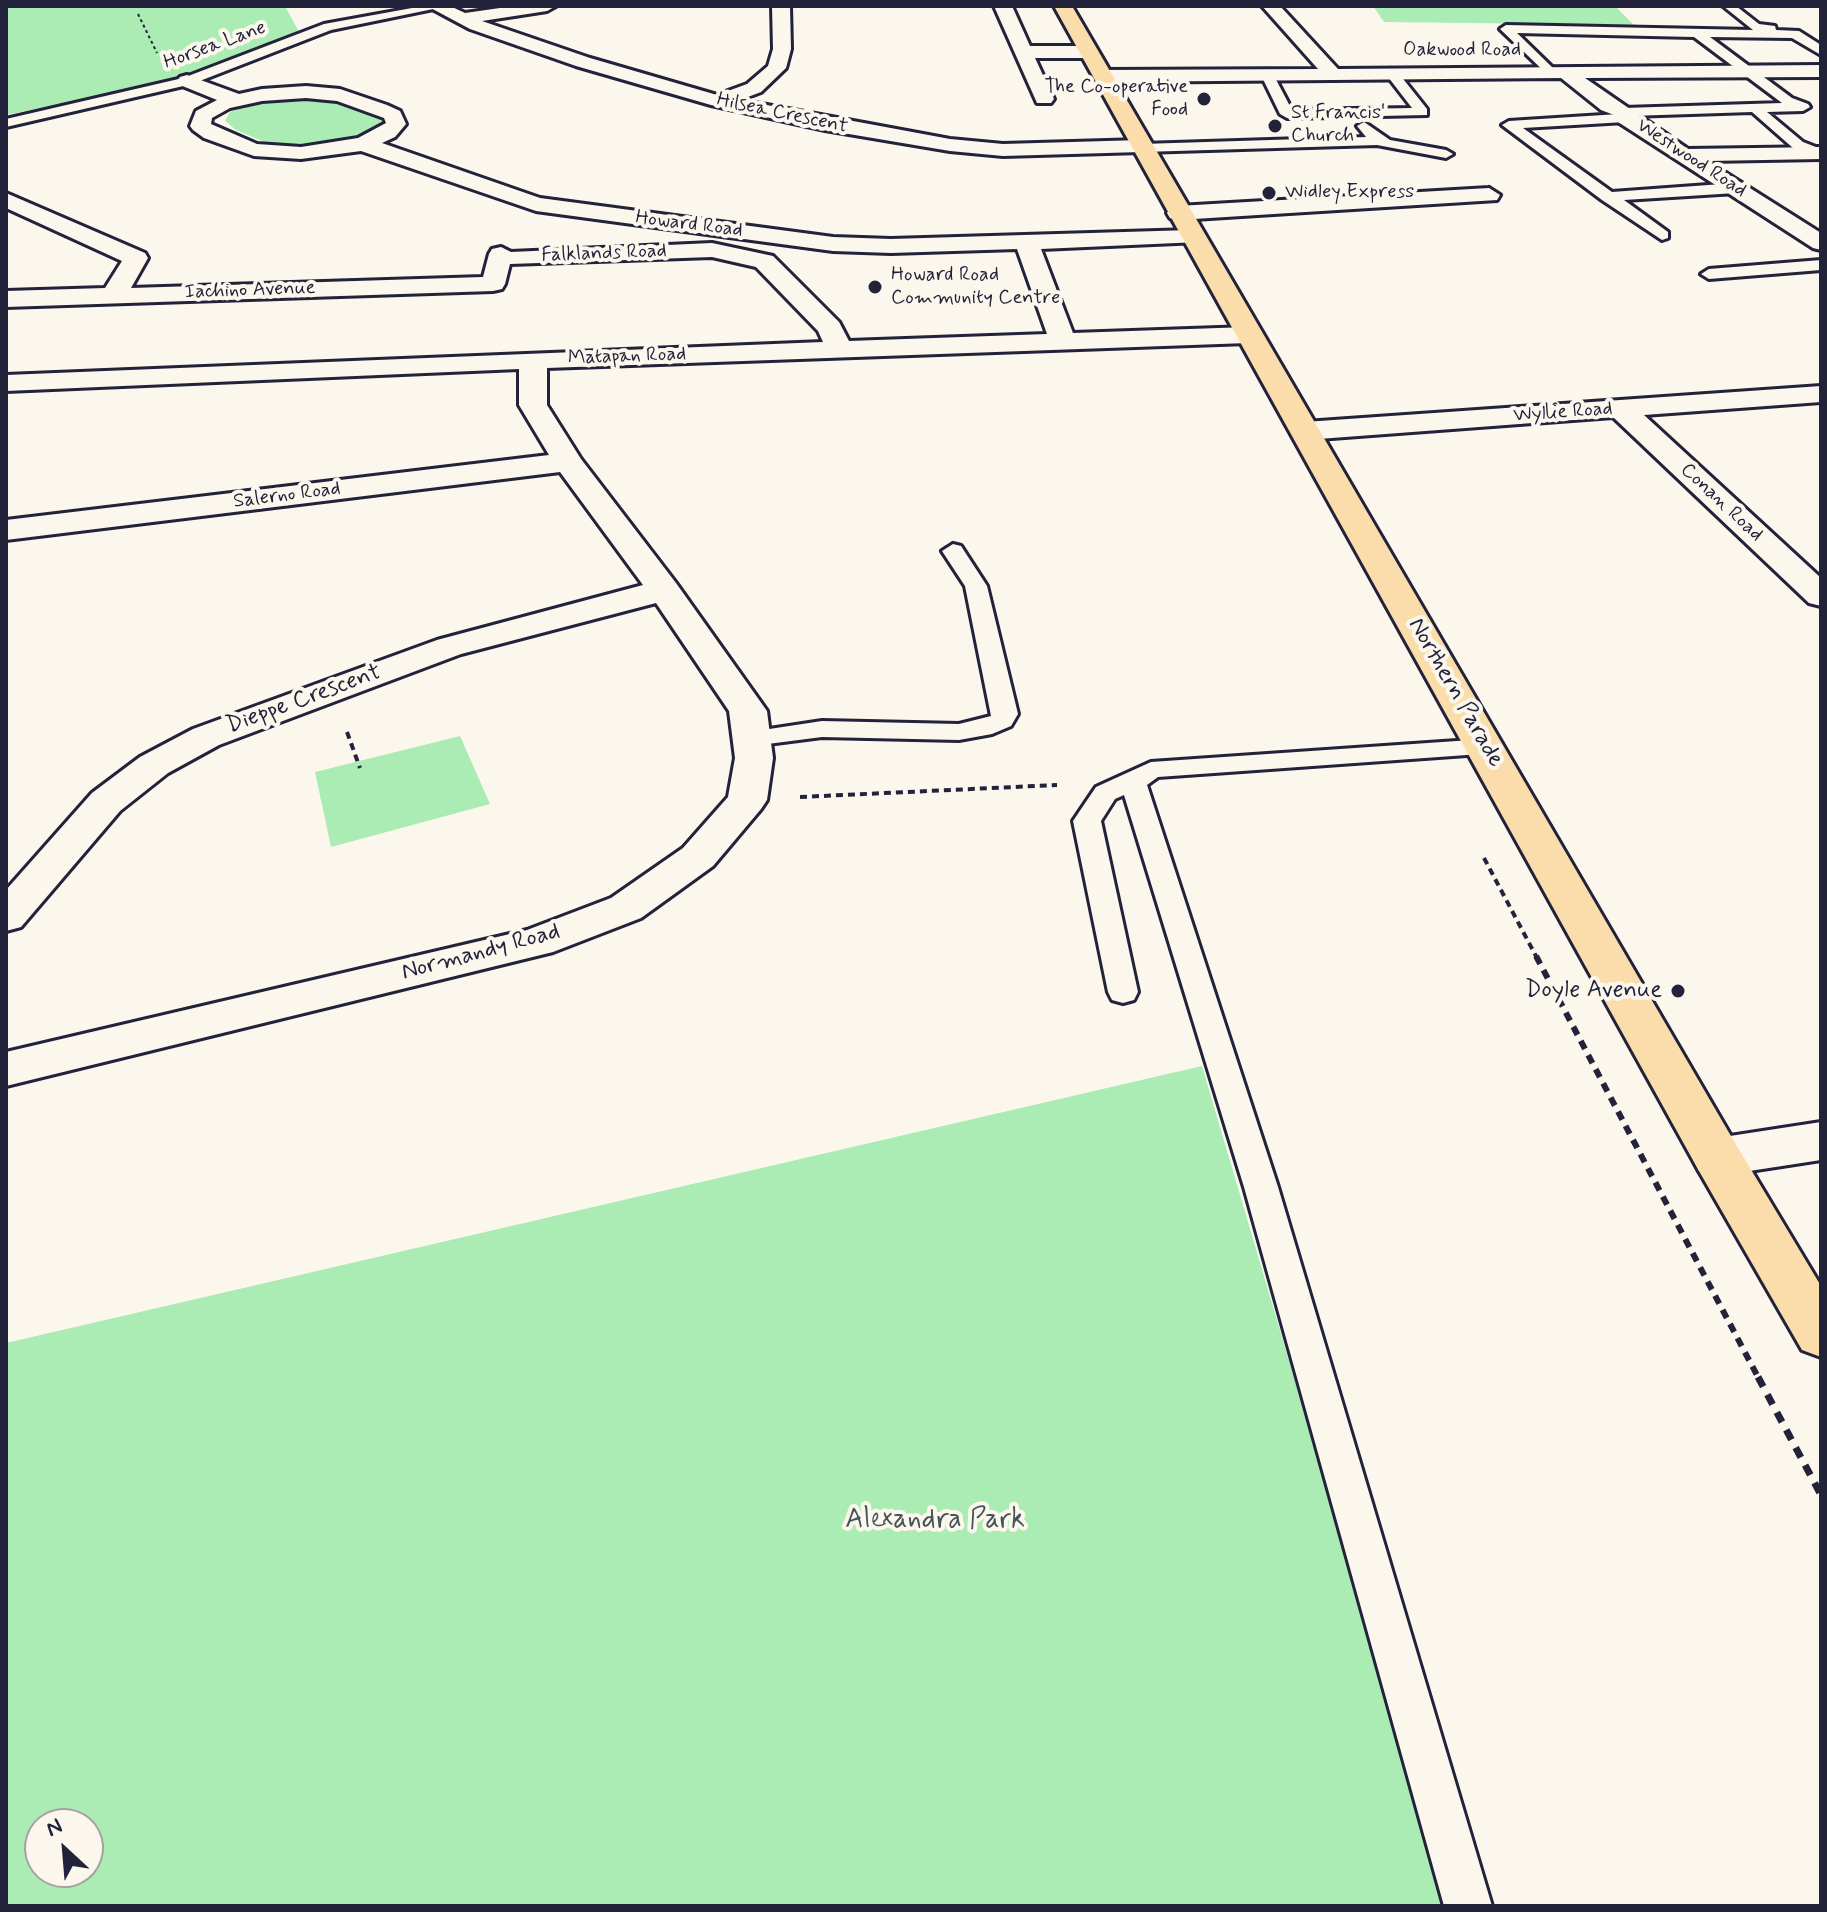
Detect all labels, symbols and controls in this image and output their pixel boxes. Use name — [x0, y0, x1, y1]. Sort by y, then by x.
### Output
street label: Horsea Lane — [161, 16, 269, 76]
street label: Oakwood Road — [1403, 39, 1521, 63]
place label: The Co-operative Food — [1044, 76, 1188, 123]
street label: Hilsea Crescent — [714, 88, 850, 140]
marker: The Co-operative Food — [1195, 90, 1213, 108]
place label: St Francis' Church — [1291, 102, 1385, 149]
street label: Westwood Road — [1631, 114, 1751, 204]
marker: St Francis' Church — [1266, 117, 1284, 135]
place label: Widley Express — [1285, 181, 1414, 205]
marker: Widley Express — [1260, 184, 1278, 202]
street label: Howard Road — [634, 207, 744, 243]
street label: Falklands Road — [541, 240, 667, 268]
place label: Howard Road Community Centre — [891, 264, 1060, 311]
street label: Iachino Avenue — [184, 277, 316, 305]
marker: Howard Road Community Centre — [866, 278, 884, 296]
street label: Matapan Road — [567, 343, 687, 371]
street label: Wyllie Road — [1513, 398, 1613, 428]
street label: Conan Road — [1675, 459, 1767, 547]
street label: Salerno Road — [232, 478, 342, 514]
street label: Northern Parade — [1401, 613, 1509, 773]
street label: Dieppe Crescent — [223, 659, 385, 741]
street label: Normandy Road — [399, 918, 563, 988]
place label: Doyle Avenue — [1525, 977, 1662, 1005]
marker: Doyle Avenue — [1669, 982, 1687, 1000]
park label: Alexandra Park — [845, 1504, 1025, 1538]
north arrow — [24, 1808, 104, 1888]
text: N — [42, 1812, 67, 1844]

